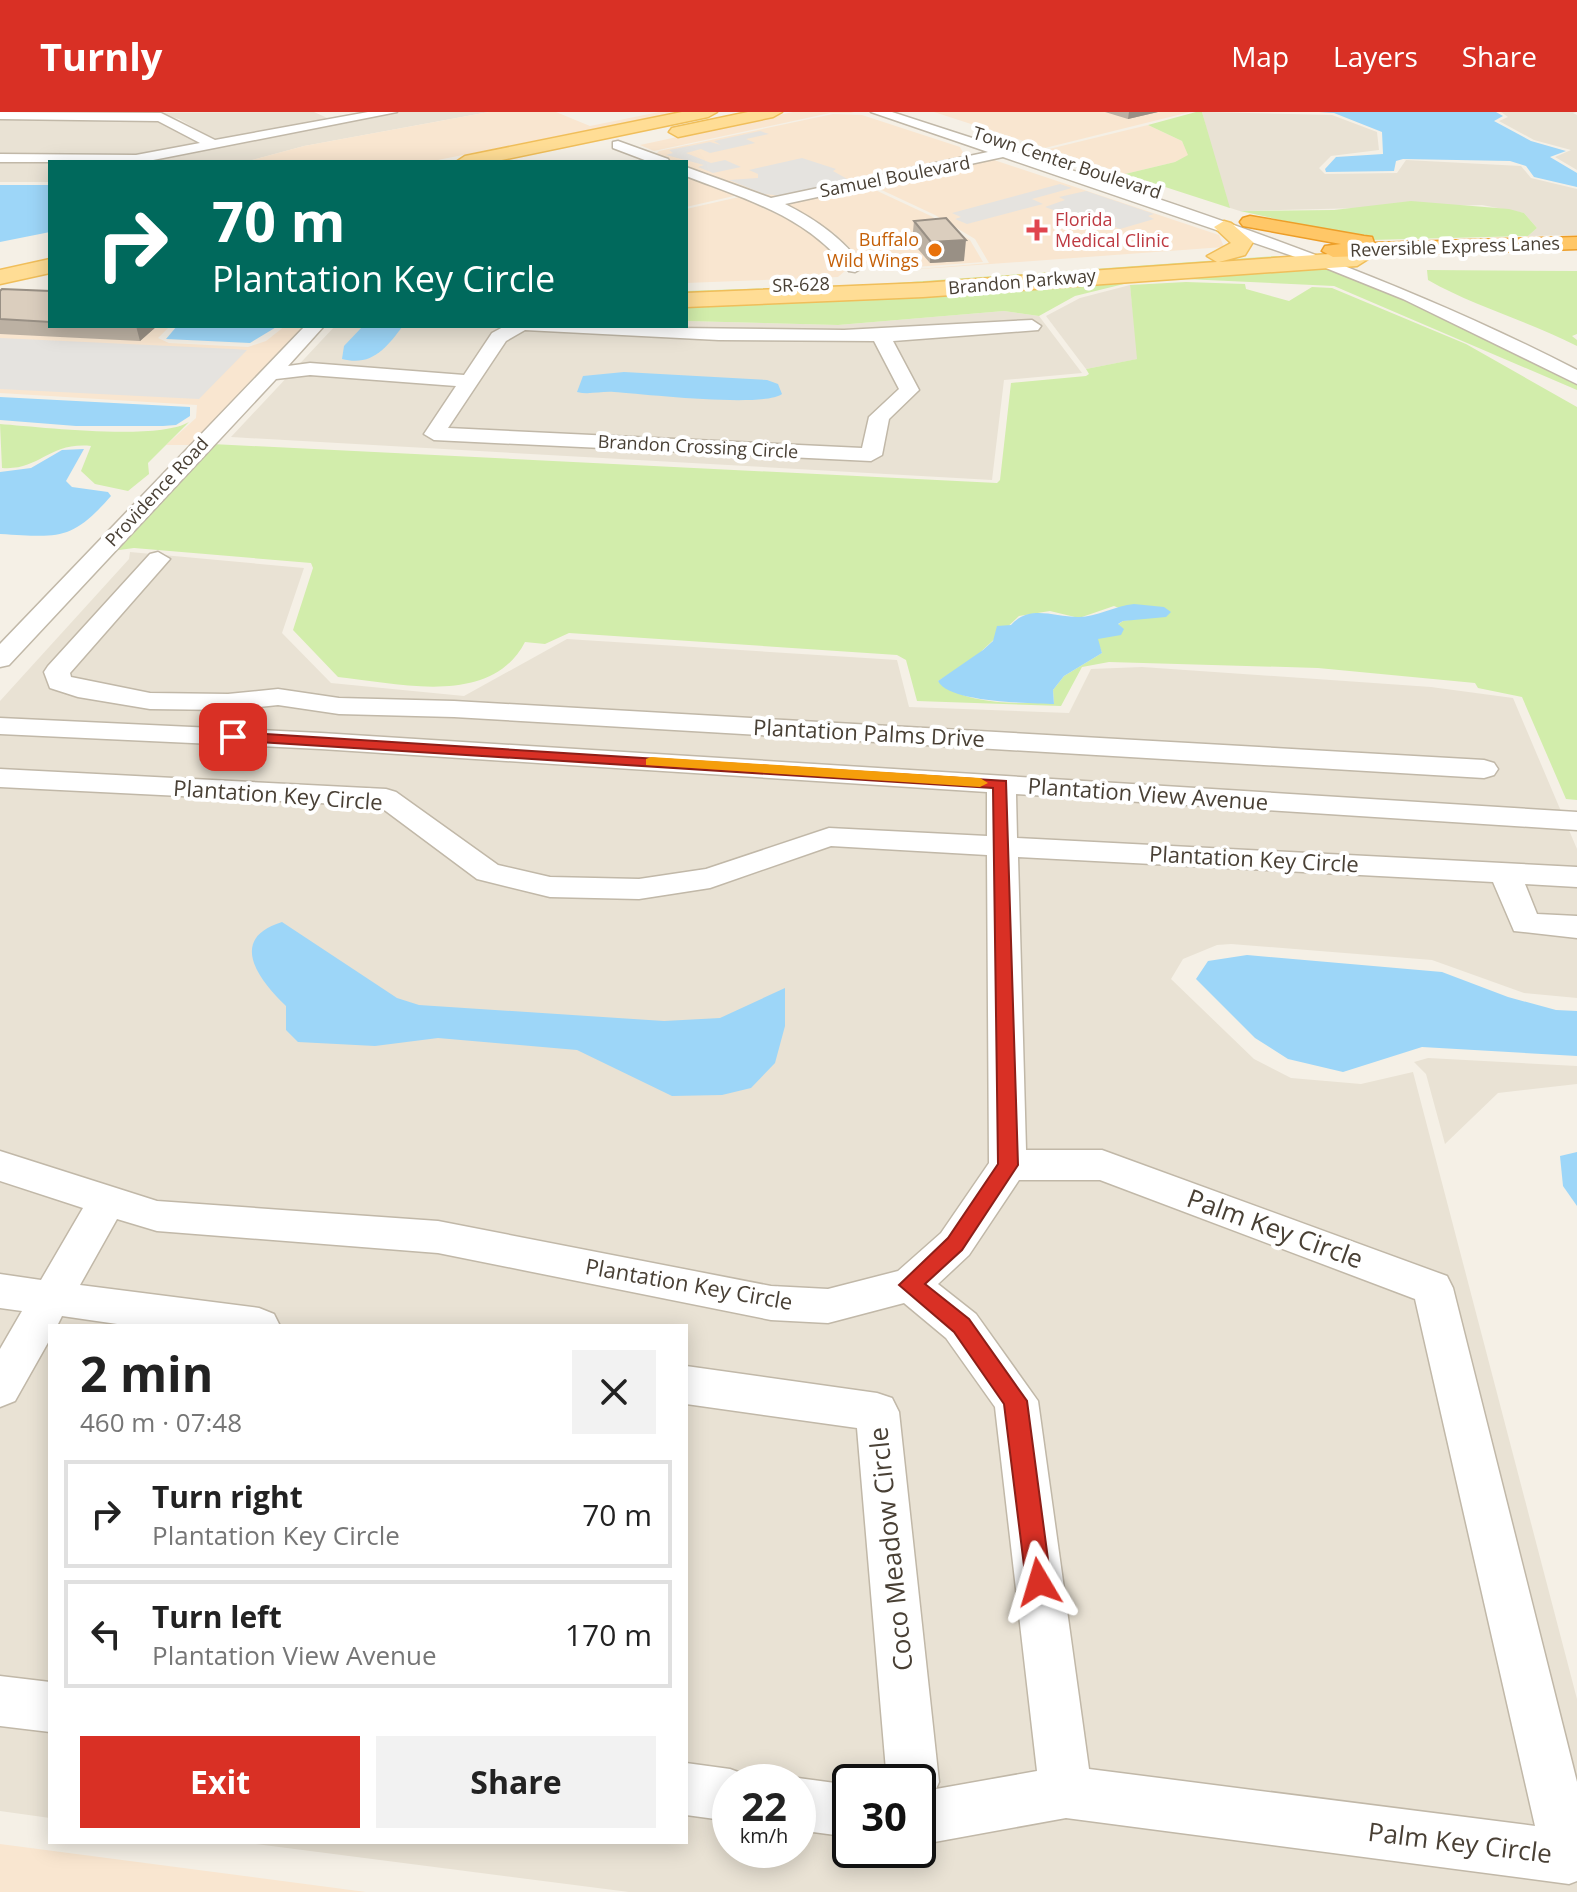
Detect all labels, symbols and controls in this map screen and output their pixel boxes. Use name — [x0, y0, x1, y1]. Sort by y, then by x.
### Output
text: Turnly — [40, 30, 162, 82]
text: Map — [1231, 37, 1289, 75]
text: Layers — [1333, 37, 1418, 75]
text: Share — [1462, 37, 1537, 75]
street label: Town Center Boulevard — [970, 120, 1165, 204]
street label: Samuel Boulevard — [818, 150, 972, 202]
text: 70 m — [212, 182, 346, 258]
icon: right — [80, 192, 184, 296]
place label: Florida Medical Clinic — [1055, 207, 1170, 252]
marker: Florida Medical Clinic — [1026, 219, 1048, 241]
place label: Buffalo Wild Wings — [827, 227, 919, 272]
street label: Reversible Express Lanes — [1350, 230, 1560, 262]
marker: Buffalo Wild Wings — [926, 241, 944, 259]
text: Plantation Key Circle — [212, 254, 555, 303]
street label: Brandon Parkway — [947, 263, 1098, 299]
street label: SR-628 — [772, 271, 830, 297]
street label: Brandon Crossing Circle — [597, 429, 799, 463]
street label: Providence Road — [99, 432, 213, 551]
pin — [199, 703, 267, 771]
street label: Plantation Palms Drive — [753, 711, 986, 753]
icon: arrive — [211, 715, 255, 759]
street label: Plantation View Avenue — [1027, 770, 1269, 816]
street label: Plantation Key Circle — [172, 772, 384, 816]
street label: Plantation Key Circle — [1148, 838, 1360, 878]
street label: Palm Key Circle — [1182, 1180, 1368, 1277]
street label: Plantation Key Circle — [583, 1250, 795, 1316]
text: 2 min — [80, 1341, 213, 1406]
button: close — [572, 1350, 656, 1434]
text: 460 m · 07:48 — [80, 1404, 242, 1440]
street label: Coco Meadow Circle — [859, 1425, 921, 1673]
text: Turn right — [152, 1476, 303, 1517]
icon: right — [84, 1492, 128, 1536]
text: 70 m — [582, 1494, 652, 1535]
text: Plantation Key Circle — [152, 1517, 400, 1553]
position arrow — [997, 1540, 1081, 1624]
text: Turn left — [152, 1596, 282, 1637]
icon: left — [84, 1612, 128, 1656]
text: 170 m — [565, 1614, 652, 1655]
text: Plantation View Avenue — [152, 1637, 437, 1673]
button: Exit — [80, 1736, 360, 1828]
button: Share — [376, 1736, 656, 1828]
speed limit sign: 30 — [832, 1764, 936, 1868]
text: 22 — [741, 1778, 787, 1833]
street label: Palm Key Circle — [1366, 1813, 1554, 1871]
text: km/h — [740, 1822, 788, 1849]

